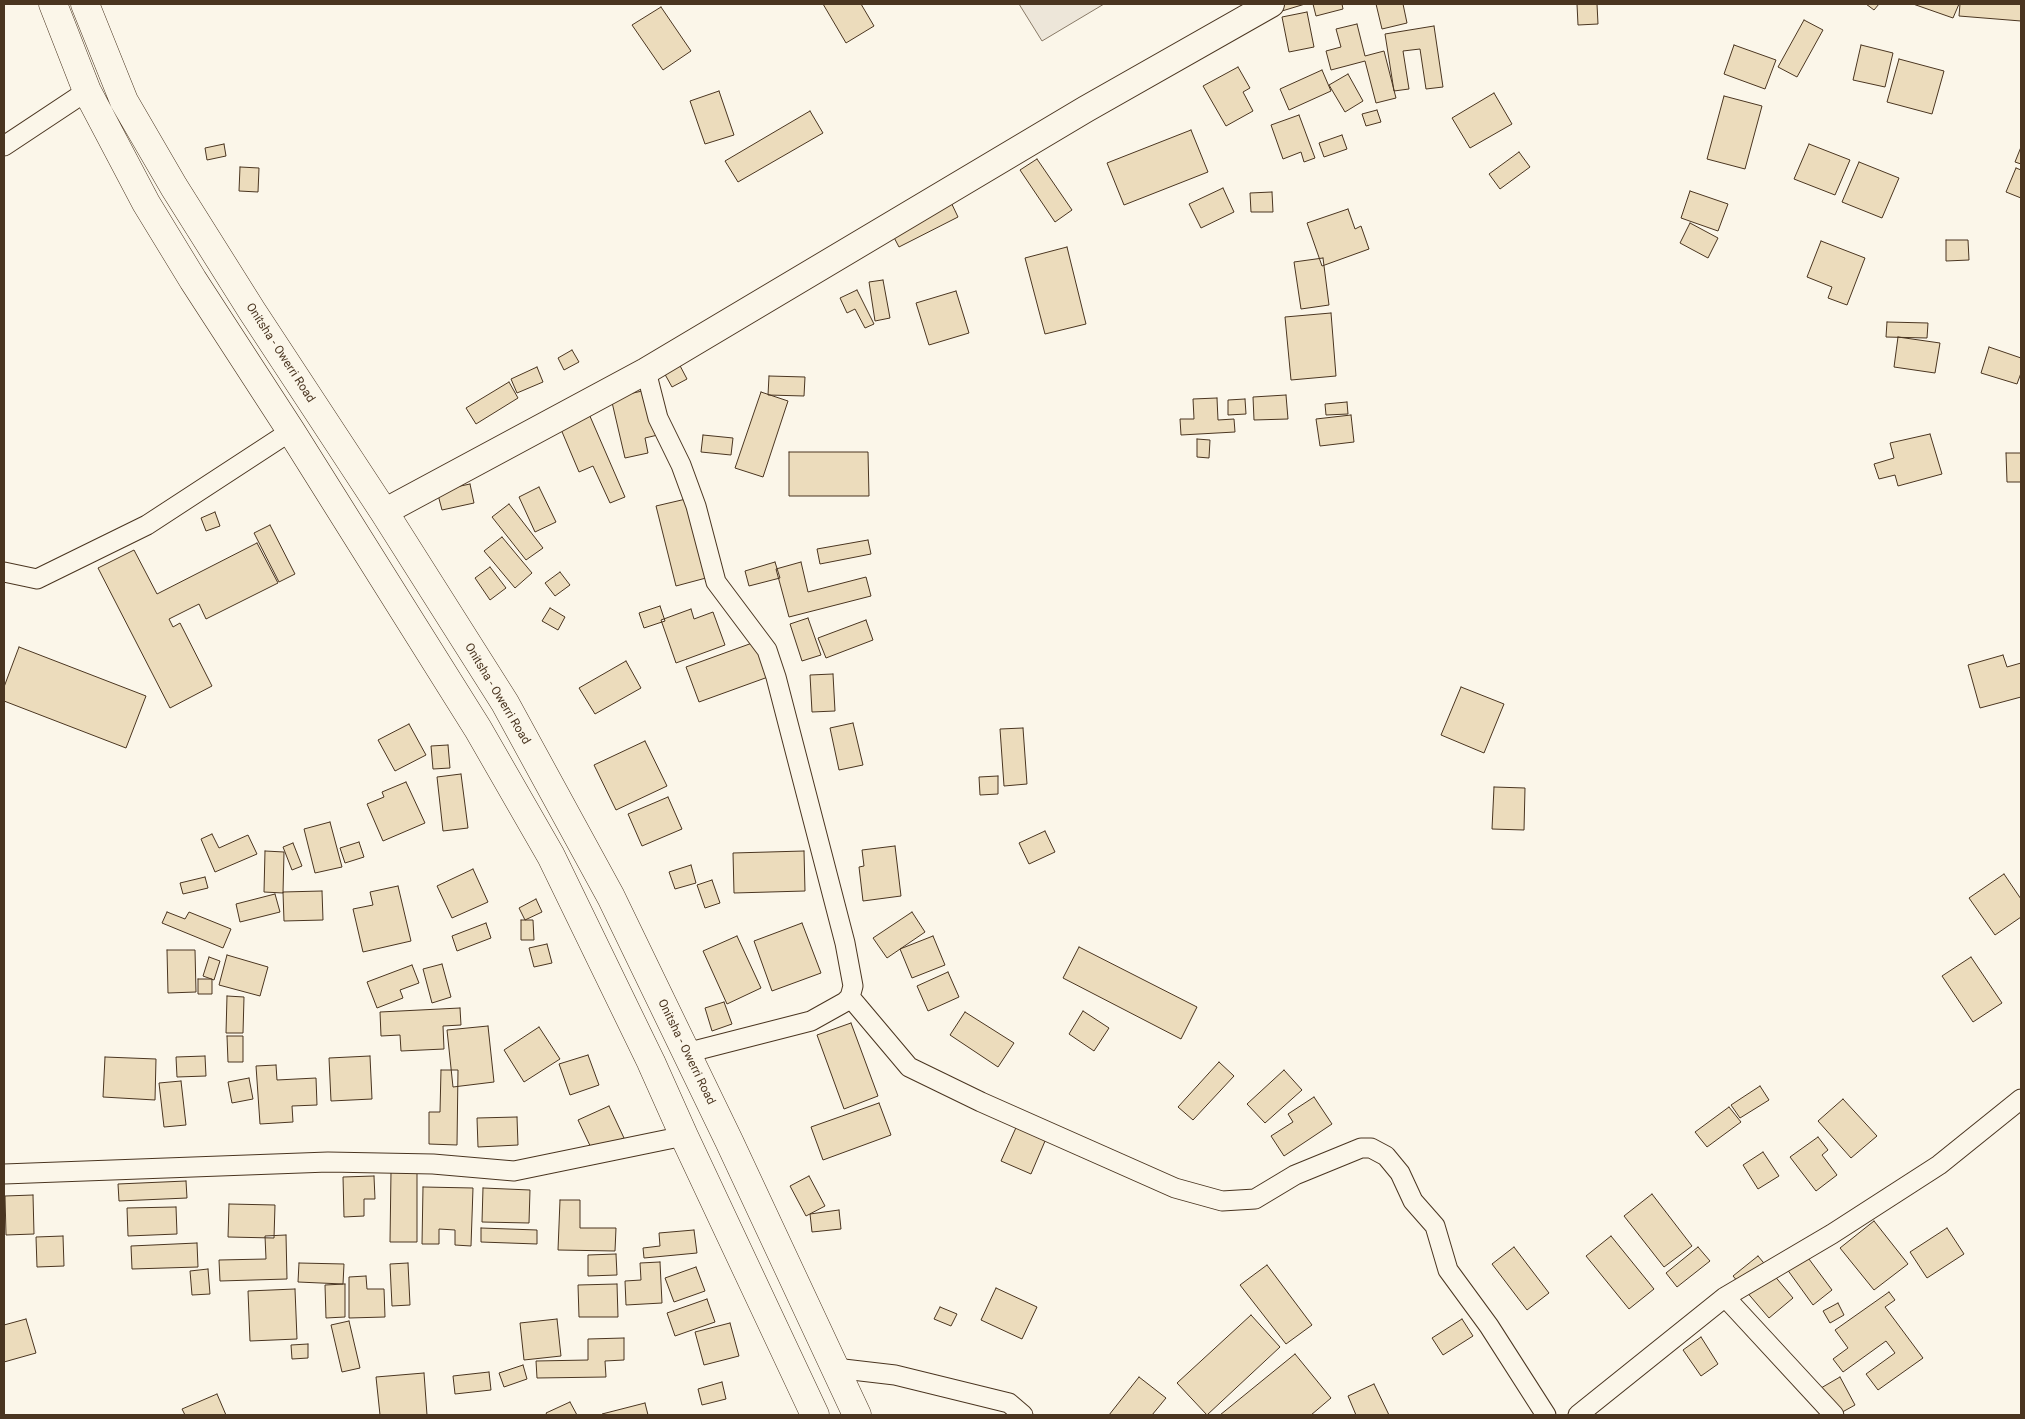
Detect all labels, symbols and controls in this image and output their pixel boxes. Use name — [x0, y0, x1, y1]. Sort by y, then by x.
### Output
street label: Onitsha - Owerri Road — [243, 301, 317, 405]
street label: Onitsha - Owerri Road — [461, 641, 533, 747]
street label: Onitsha - Owerri Road — [654, 997, 718, 1107]

